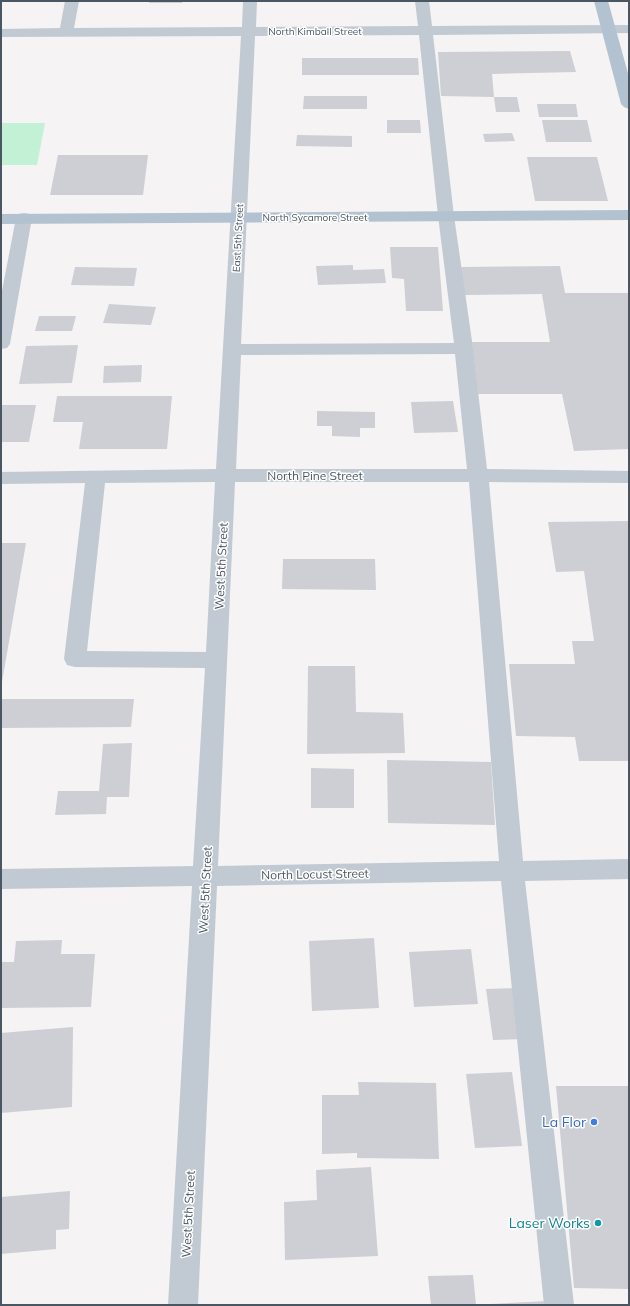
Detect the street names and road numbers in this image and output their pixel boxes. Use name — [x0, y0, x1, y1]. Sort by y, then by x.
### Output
street label: North Kimball Street — [268, 25, 362, 38]
street label: East 5th Street — [230, 203, 246, 273]
street label: North Sycamore Street — [262, 211, 368, 224]
street label: North Pine Street — [267, 468, 363, 483]
street label: West 5th Street — [211, 522, 231, 610]
street label: West 5th Street — [195, 846, 215, 934]
street label: North Locust Street — [261, 866, 369, 882]
street label: West 5th Street — [178, 1170, 198, 1258]

